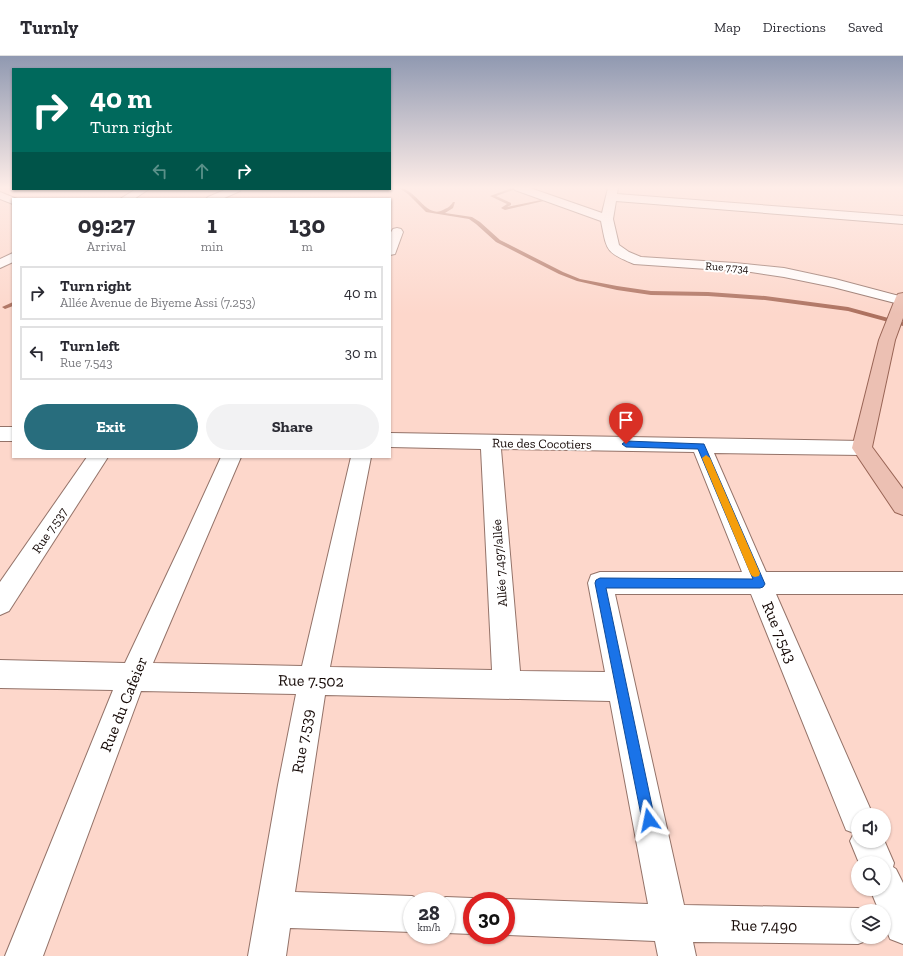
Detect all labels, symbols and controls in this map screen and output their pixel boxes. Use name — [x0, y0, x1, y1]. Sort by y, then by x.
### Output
text: Turnly — [20, 16, 78, 39]
text: Map — [714, 19, 741, 36]
text: Directions — [763, 19, 826, 36]
text: Saved — [848, 19, 883, 36]
text: 40 m — [90, 82, 152, 115]
icon: right — [24, 84, 76, 136]
text: Turn right — [90, 116, 172, 138]
icon: left — [149, 160, 171, 182]
icon: ahead — [191, 160, 213, 182]
icon: right — [233, 160, 255, 182]
text: 09:27 — [78, 210, 135, 239]
text: 1 — [207, 210, 217, 239]
text: 130 — [289, 210, 325, 239]
text: Arrival — [87, 239, 126, 254]
text: min — [201, 239, 223, 254]
text: m — [301, 239, 313, 254]
street label: Rue 7.734 — [705, 259, 749, 276]
text: Turn right — [60, 277, 131, 295]
icon: right — [26, 282, 48, 304]
text: 40 m — [344, 284, 377, 302]
text: Allée Avenue de Biyeme Assi (7.253) — [60, 295, 255, 310]
text: Turn left — [60, 337, 120, 355]
icon: left — [26, 342, 48, 364]
text: 30 m — [345, 344, 377, 362]
text: Rue 7.543 — [60, 355, 113, 370]
pin — [609, 403, 643, 444]
button: Exit — [24, 404, 198, 450]
button: Share — [206, 404, 379, 450]
icon: arrive — [615, 409, 637, 431]
street label: Rue des Cocotiers — [492, 435, 592, 452]
street label: Rue 7.537 — [29, 505, 70, 556]
street label: Allée 7.497/allée — [489, 519, 510, 607]
street label: Rue 7.543 — [758, 599, 801, 666]
street label: Rue du Cafeier — [96, 654, 151, 754]
street label: Rue 7.502 — [278, 670, 344, 691]
street label: Rue 7.539 — [288, 708, 317, 775]
position arrow — [628, 799, 670, 841]
map controls — [851, 808, 891, 944]
button: sound — [851, 808, 891, 848]
button: search — [851, 856, 891, 896]
speed limit sign: 30 — [463, 892, 515, 944]
text: 28 — [418, 901, 440, 925]
button: layers — [851, 904, 891, 944]
street label: Rue 7.490 — [731, 915, 797, 936]
text: km/h — [418, 922, 440, 934]

